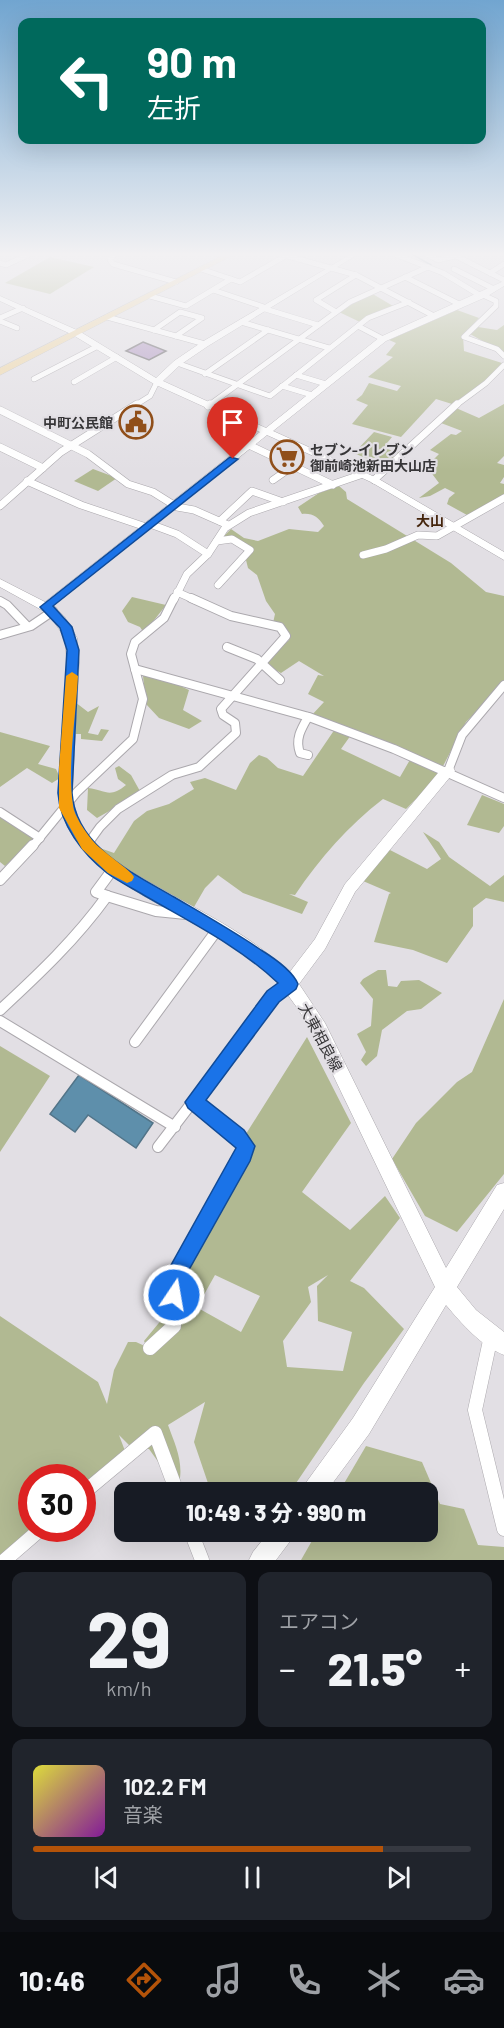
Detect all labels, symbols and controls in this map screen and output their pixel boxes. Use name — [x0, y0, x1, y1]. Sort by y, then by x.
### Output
text: 90 m — [147, 36, 237, 86]
icon: left — [48, 42, 126, 120]
text: 左折 — [147, 91, 201, 123]
pin — [207, 397, 258, 459]
public building icon: 中町公民館 — [118, 404, 154, 440]
icon: arrive — [216, 406, 249, 439]
place label: 中町公民館 — [43, 414, 113, 431]
supermarket icon: セブン‐イレブン 御前崎池新田大山店 — [269, 439, 305, 475]
place label: セブン‐イレブン 御前崎池新田大山店 — [310, 441, 436, 474]
district label: 大山 — [416, 512, 444, 529]
street label: 大東相良線 — [295, 1000, 347, 1074]
position arrow — [142, 1263, 206, 1327]
speed limit sign: 30 — [18, 1464, 96, 1542]
text: 10:49 · 3 分 · 990 m — [186, 1499, 366, 1525]
text: 29 — [86, 1590, 172, 1684]
text: エアコン — [279, 1609, 359, 1633]
text: 21.5° — [328, 1641, 422, 1695]
text: − — [279, 1648, 296, 1688]
text: + — [455, 1648, 471, 1688]
text: km/h — [106, 1676, 152, 1700]
text: 102.2 FM — [123, 1773, 206, 1799]
text: 音楽 — [123, 1802, 163, 1826]
icon: previous — [90, 1861, 123, 1894]
icon: pause — [236, 1861, 269, 1894]
icon: next — [382, 1861, 415, 1894]
icon: directions — [123, 1959, 165, 2001]
icon: music — [203, 1959, 245, 2001]
icon: phone — [283, 1959, 325, 2001]
icon: climate — [363, 1959, 405, 2001]
icon: car — [443, 1959, 485, 2001]
text: 10:46 — [19, 1964, 85, 1996]

